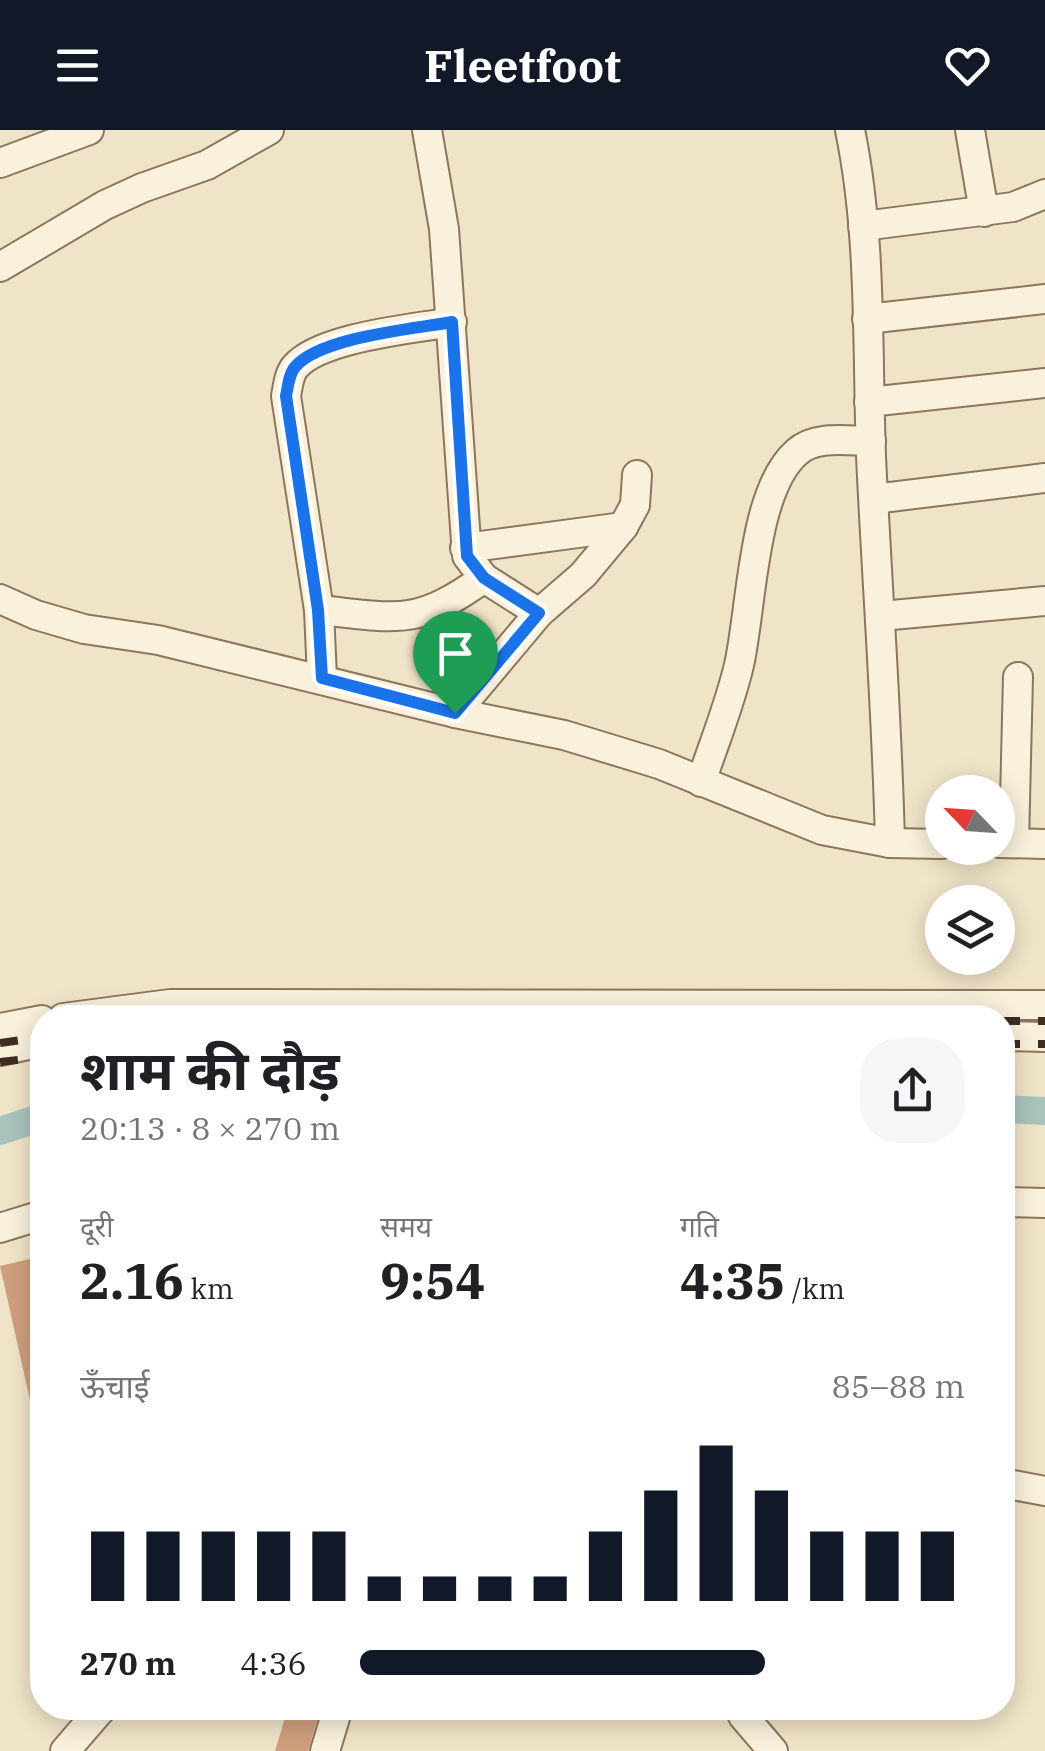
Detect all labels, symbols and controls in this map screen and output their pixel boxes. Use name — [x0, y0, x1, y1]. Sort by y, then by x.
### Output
text: Fleetfoot — [424, 36, 621, 94]
icon: menu — [50, 38, 105, 93]
icon: heart — [940, 38, 995, 93]
pin — [413, 611, 498, 714]
icon: arrive — [428, 626, 483, 681]
north arrow — [925, 775, 1015, 865]
map controls — [925, 775, 1015, 975]
button: layers — [925, 885, 1015, 975]
text: शाम की दौड़ — [80, 1034, 340, 1105]
button: share — [860, 1038, 965, 1143]
text: 20:13 · 8 × 270 m — [80, 1107, 340, 1149]
text: दूरी — [80, 1208, 114, 1245]
text: समय — [380, 1208, 432, 1245]
text: गति — [680, 1208, 719, 1245]
text: 2.16 — [80, 1248, 184, 1313]
text: 9:54 — [380, 1248, 485, 1313]
text: 4:35 — [680, 1248, 785, 1313]
text: km — [184, 1270, 234, 1307]
text: /km — [785, 1270, 845, 1307]
text: ऊँचाई — [80, 1365, 149, 1407]
text: 85–88 m — [831, 1365, 965, 1407]
text: 270 m — [80, 1642, 176, 1684]
text: 4:36 — [240, 1642, 307, 1684]

